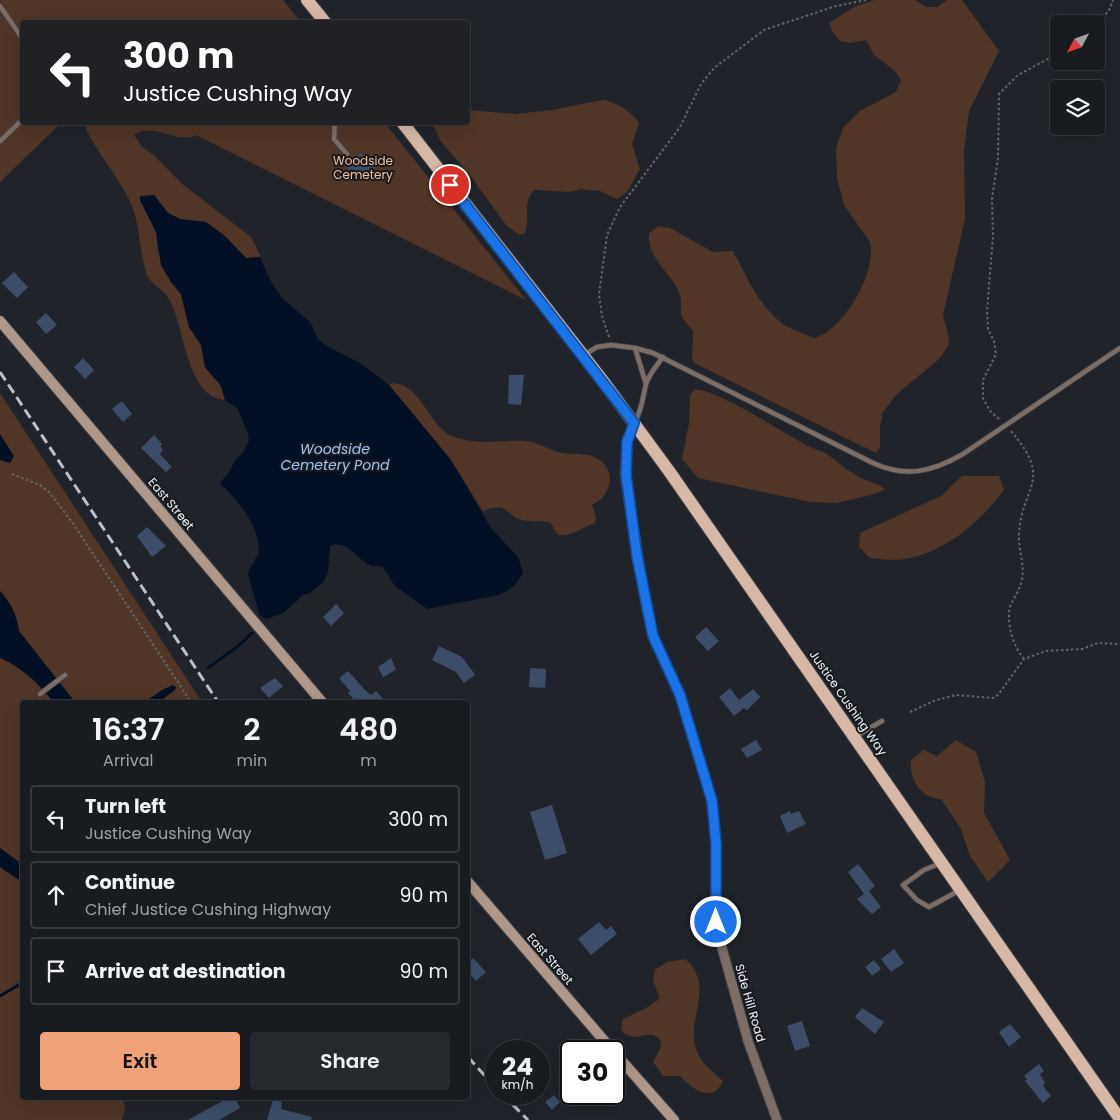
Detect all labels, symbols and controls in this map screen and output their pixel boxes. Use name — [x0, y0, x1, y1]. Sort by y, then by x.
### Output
north arrow — [1050, 15, 1105, 70]
map controls — [1050, 15, 1105, 135]
text: 300 m — [123, 31, 234, 80]
icon: left — [40, 40, 105, 105]
text: Justice Cushing Way — [123, 78, 352, 109]
button: layers — [1050, 80, 1105, 135]
park label: Woodside Cemetery — [333, 152, 393, 183]
pin — [429, 164, 471, 206]
icon: arrive — [436, 171, 464, 199]
water label: Woodside Cemetery Pond — [280, 439, 390, 475]
street label: East Street — [145, 474, 198, 533]
street label: Justice Cushing Way — [806, 647, 891, 759]
text: 16:37 — [92, 708, 164, 751]
text: 2 — [243, 708, 261, 751]
text: 480 — [339, 708, 398, 751]
text: Arrival — [103, 749, 153, 772]
text: min — [237, 749, 267, 772]
text: m — [360, 749, 377, 772]
text: Turn left — [85, 793, 166, 820]
icon: left — [42, 805, 70, 833]
text: 300 m — [388, 806, 448, 833]
text: Justice Cushing Way — [85, 822, 252, 845]
text: Continue — [85, 869, 175, 896]
icon: ahead — [42, 881, 70, 909]
text: 90 m — [399, 882, 448, 909]
position arrow — [689, 895, 741, 947]
text: Chief Justice Cushing Highway — [85, 898, 331, 921]
street label: East Street — [523, 929, 578, 988]
icon: arrive — [42, 957, 70, 985]
text: Arrive at destination — [85, 958, 286, 985]
text: 90 m — [399, 958, 448, 985]
street label: Side Hill Road — [731, 962, 770, 1044]
button: Exit — [40, 1032, 240, 1090]
button: Share — [250, 1032, 450, 1090]
speed limit sign: 30 — [560, 1040, 625, 1105]
text: 24 — [502, 1049, 533, 1084]
text: km/h — [502, 1076, 533, 1093]

